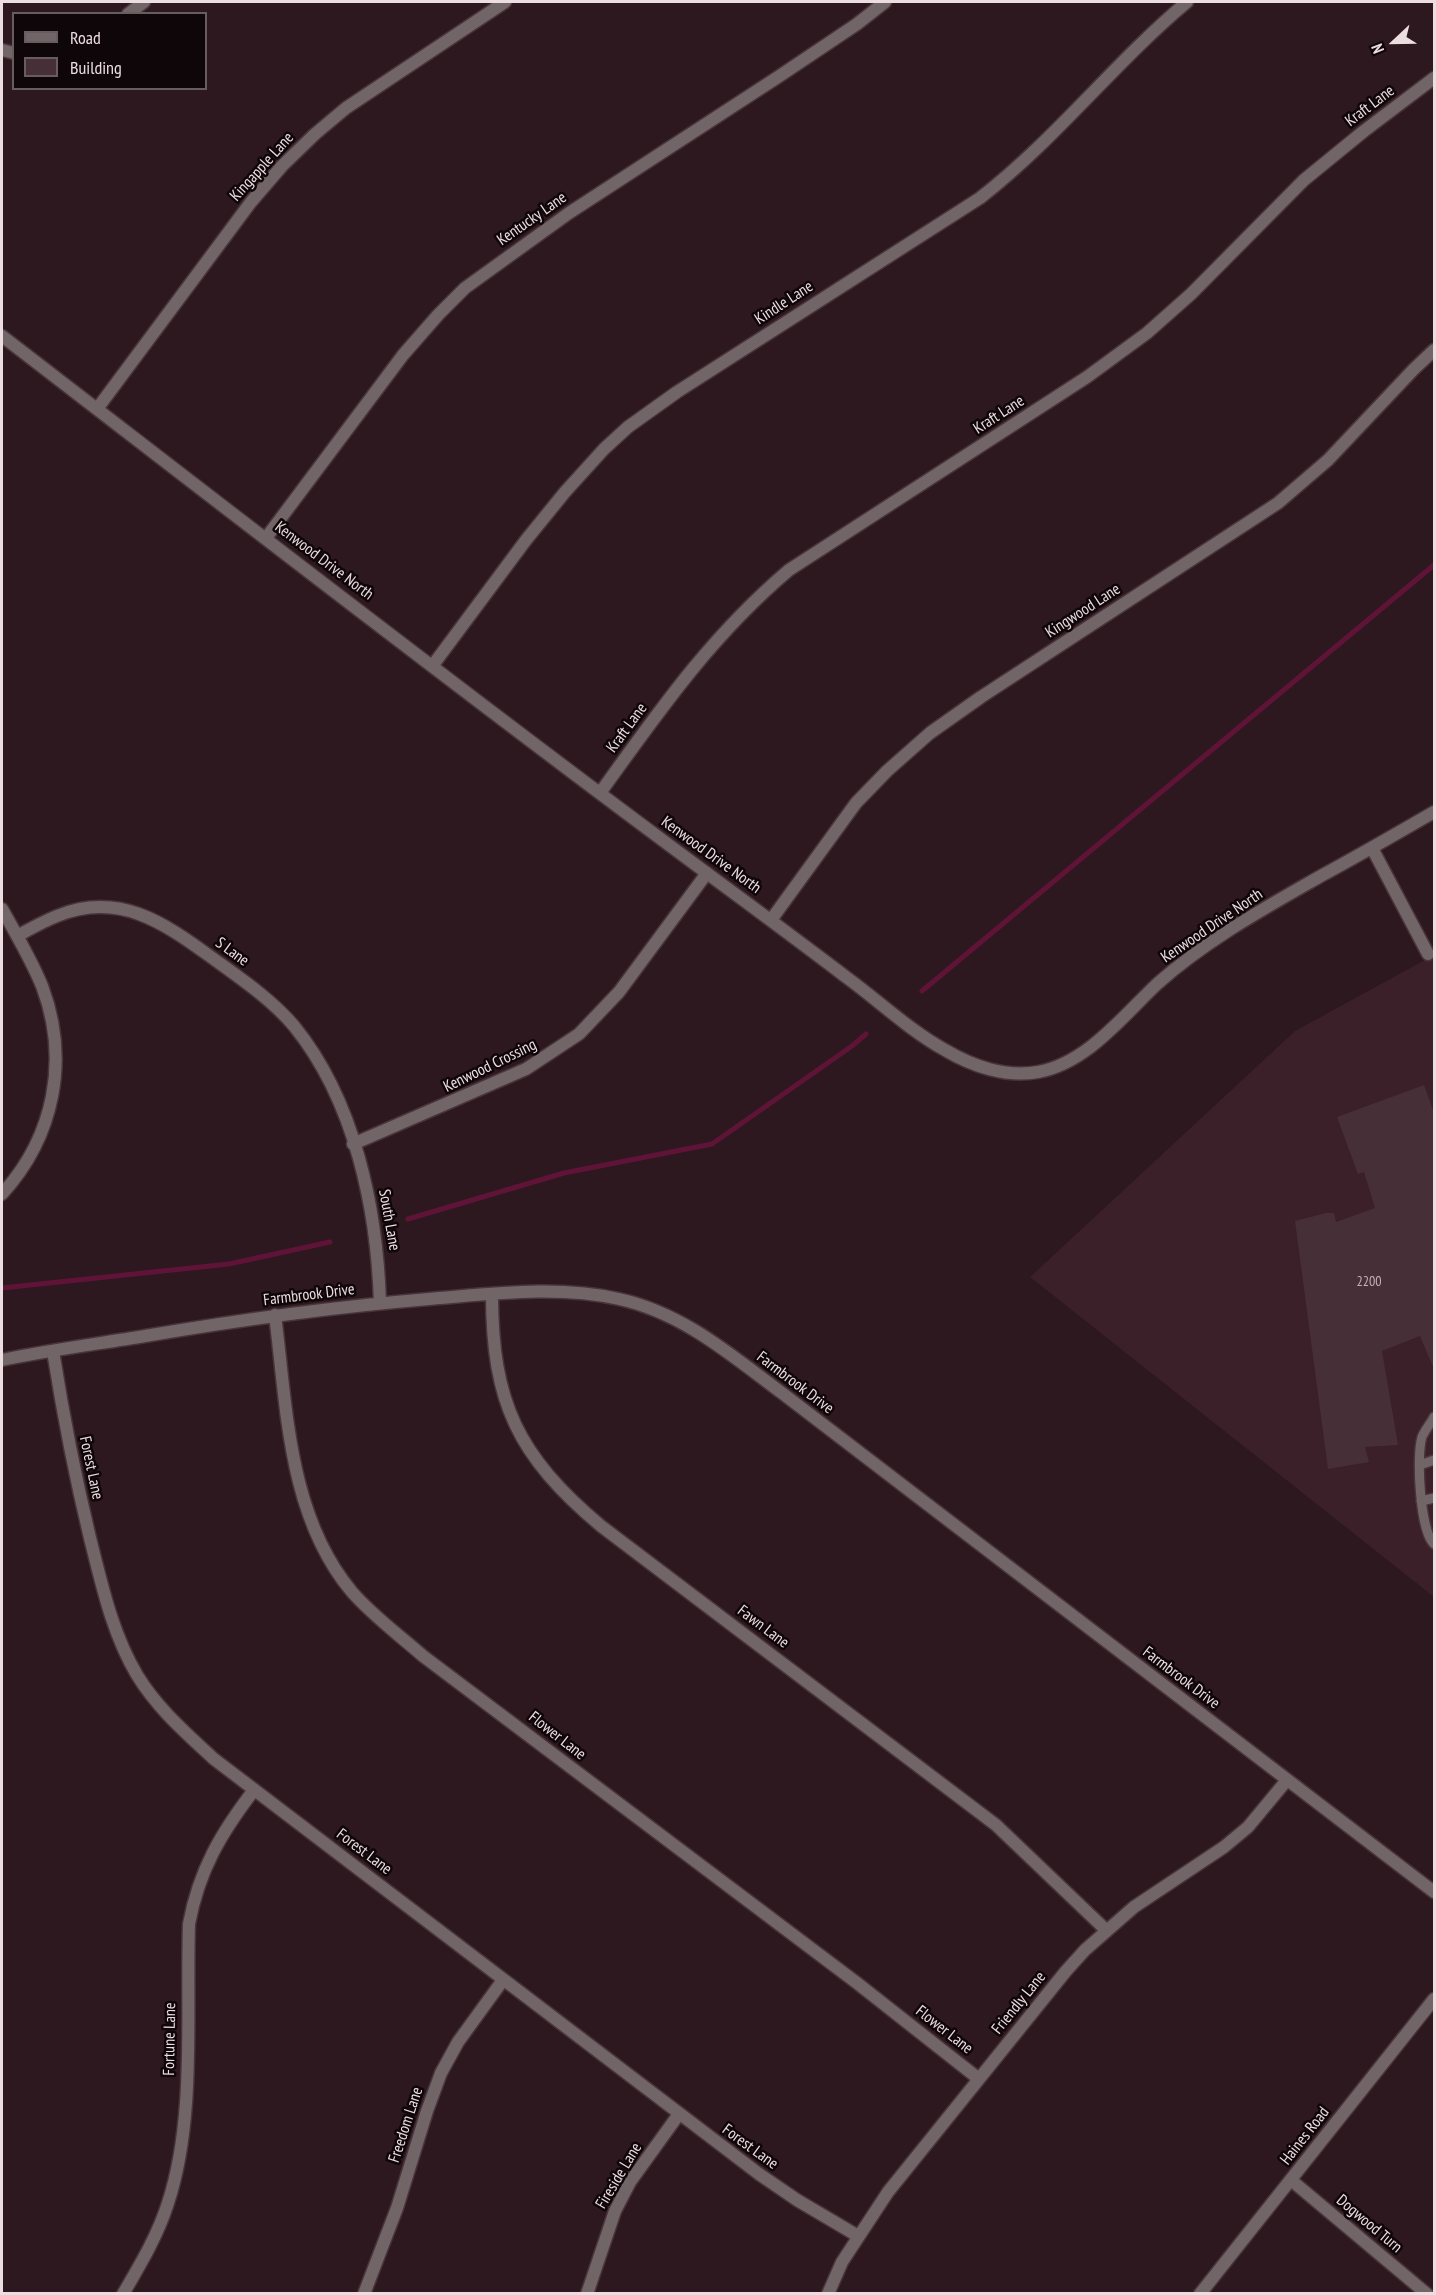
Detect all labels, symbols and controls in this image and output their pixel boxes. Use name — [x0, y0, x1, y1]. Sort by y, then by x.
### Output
legend — [12, 12, 207, 90]
north arrow — [1364, 12, 1424, 72]
text: Road — [70, 26, 101, 49]
text: N — [1366, 41, 1388, 57]
text: Building — [70, 56, 122, 79]
street label: Kraft Lane — [1342, 81, 1398, 131]
street label: Kingapple Lane — [226, 129, 298, 205]
street label: Kentucky Lane — [494, 188, 570, 250]
street label: Kindle Lane — [751, 277, 817, 329]
street label: Kraft Lane — [970, 392, 1028, 438]
street label: Kenwood Drive North — [271, 518, 377, 604]
street label: Kingwood Lane — [1042, 580, 1124, 642]
street label: Kraft Lane — [603, 700, 651, 756]
street label: Kenwood Drive North — [657, 812, 765, 898]
street label: Kenwood Drive North — [1157, 885, 1267, 967]
street label: S Lane — [212, 933, 252, 971]
street label: Kenwood Crossing — [440, 1035, 540, 1097]
street label: South Lane — [374, 1188, 404, 1252]
house number: 2200 — [1356, 1274, 1382, 1290]
street label: Farmbrook Drive — [262, 1280, 356, 1310]
street label: Farmbrook Drive — [753, 1348, 837, 1418]
street label: Forest Lane — [75, 1435, 107, 1501]
street label: Fawn Lane — [734, 1601, 792, 1653]
street label: Farmbrook Drive — [1139, 1643, 1223, 1713]
street label: Flower Lane — [525, 1708, 589, 1764]
street label: Forest Lane — [333, 1825, 395, 1879]
street label: Friendly Lane — [988, 1968, 1050, 2038]
street label: Fortune Lane — [160, 2002, 180, 2076]
street label: Flower Lane — [912, 2002, 976, 2058]
street label: Freedom Lane — [385, 2085, 427, 2165]
street label: Haines Road — [1276, 2103, 1334, 2169]
street label: Forest Lane — [718, 2120, 782, 2174]
street label: Fireside Lane — [592, 2140, 646, 2212]
street label: Dogwood Turn — [1332, 2191, 1406, 2257]

